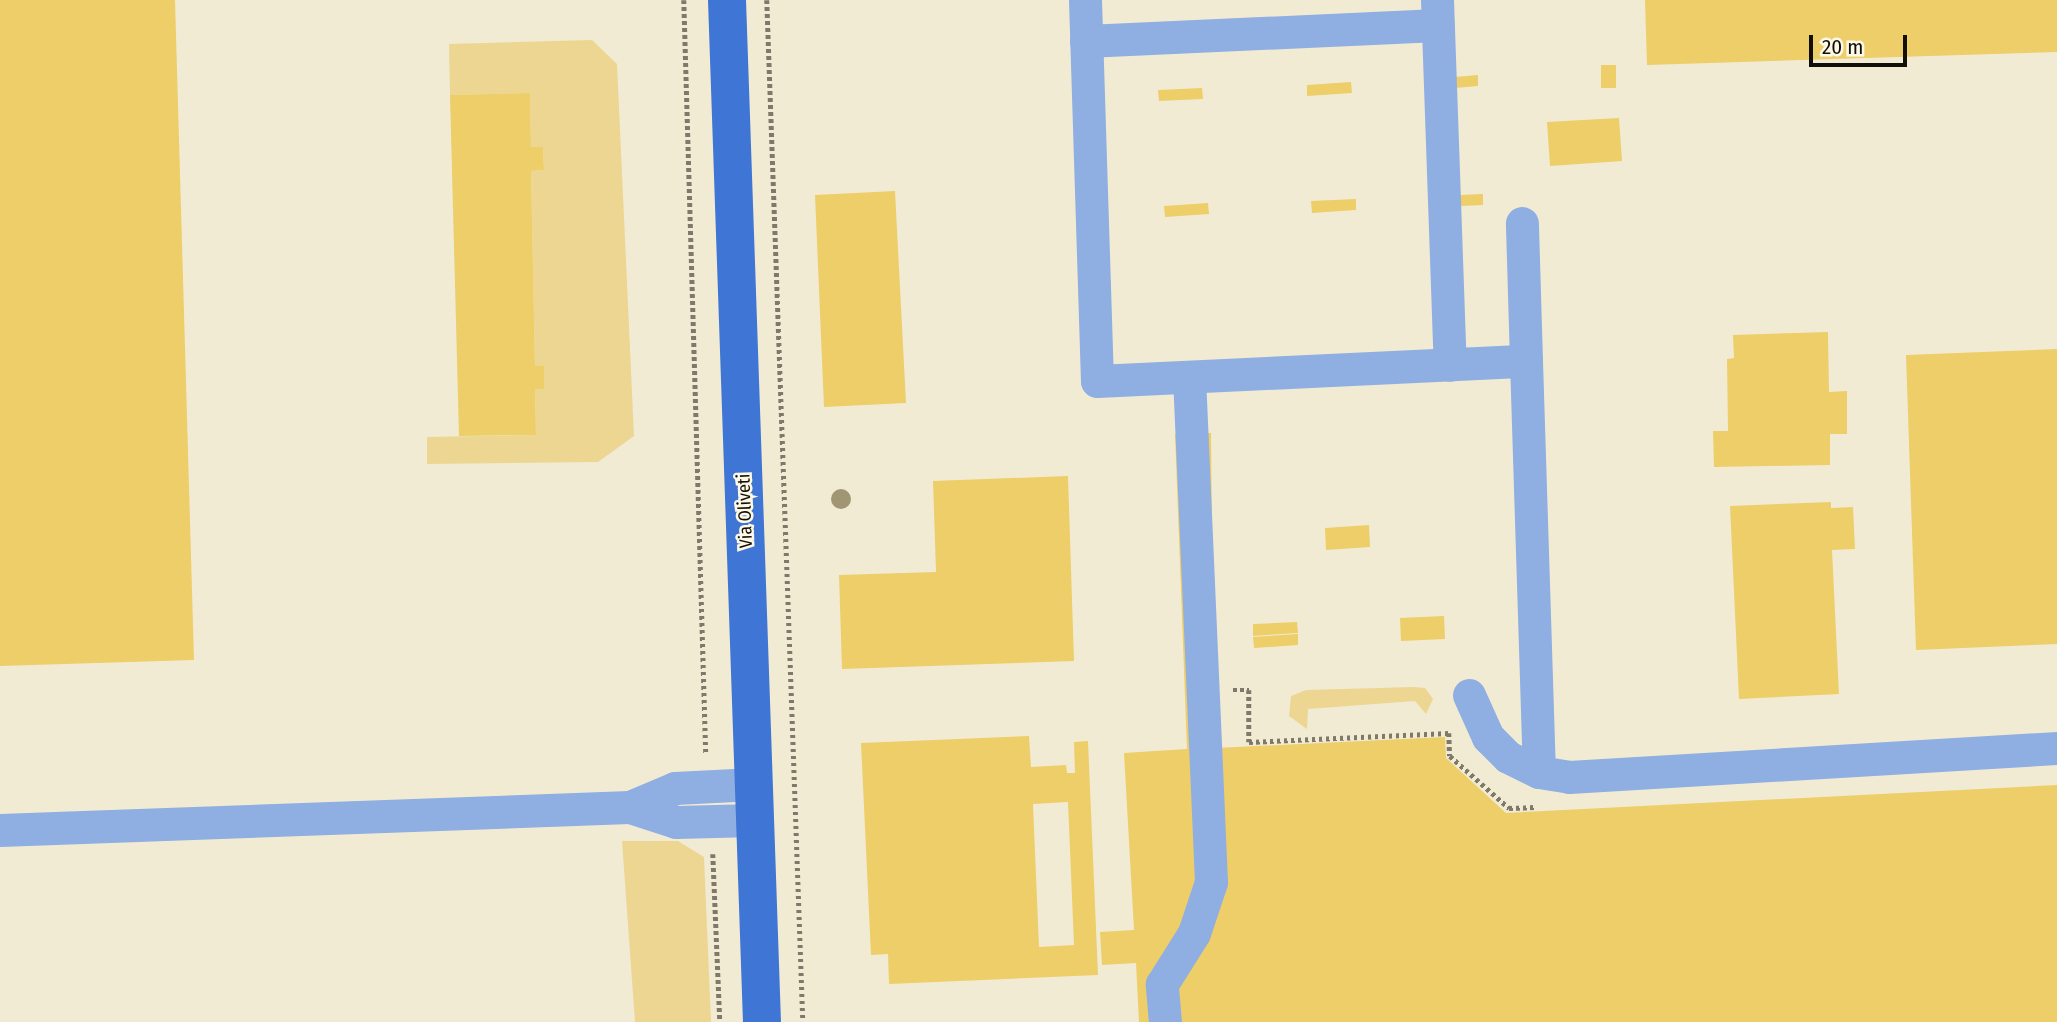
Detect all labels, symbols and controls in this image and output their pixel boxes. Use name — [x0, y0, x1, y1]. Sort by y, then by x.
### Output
scale bar — [1812, 21, 1910, 65]
text: 20 m — [1822, 34, 1863, 60]
street label: Via Oliveti — [733, 473, 757, 549]

